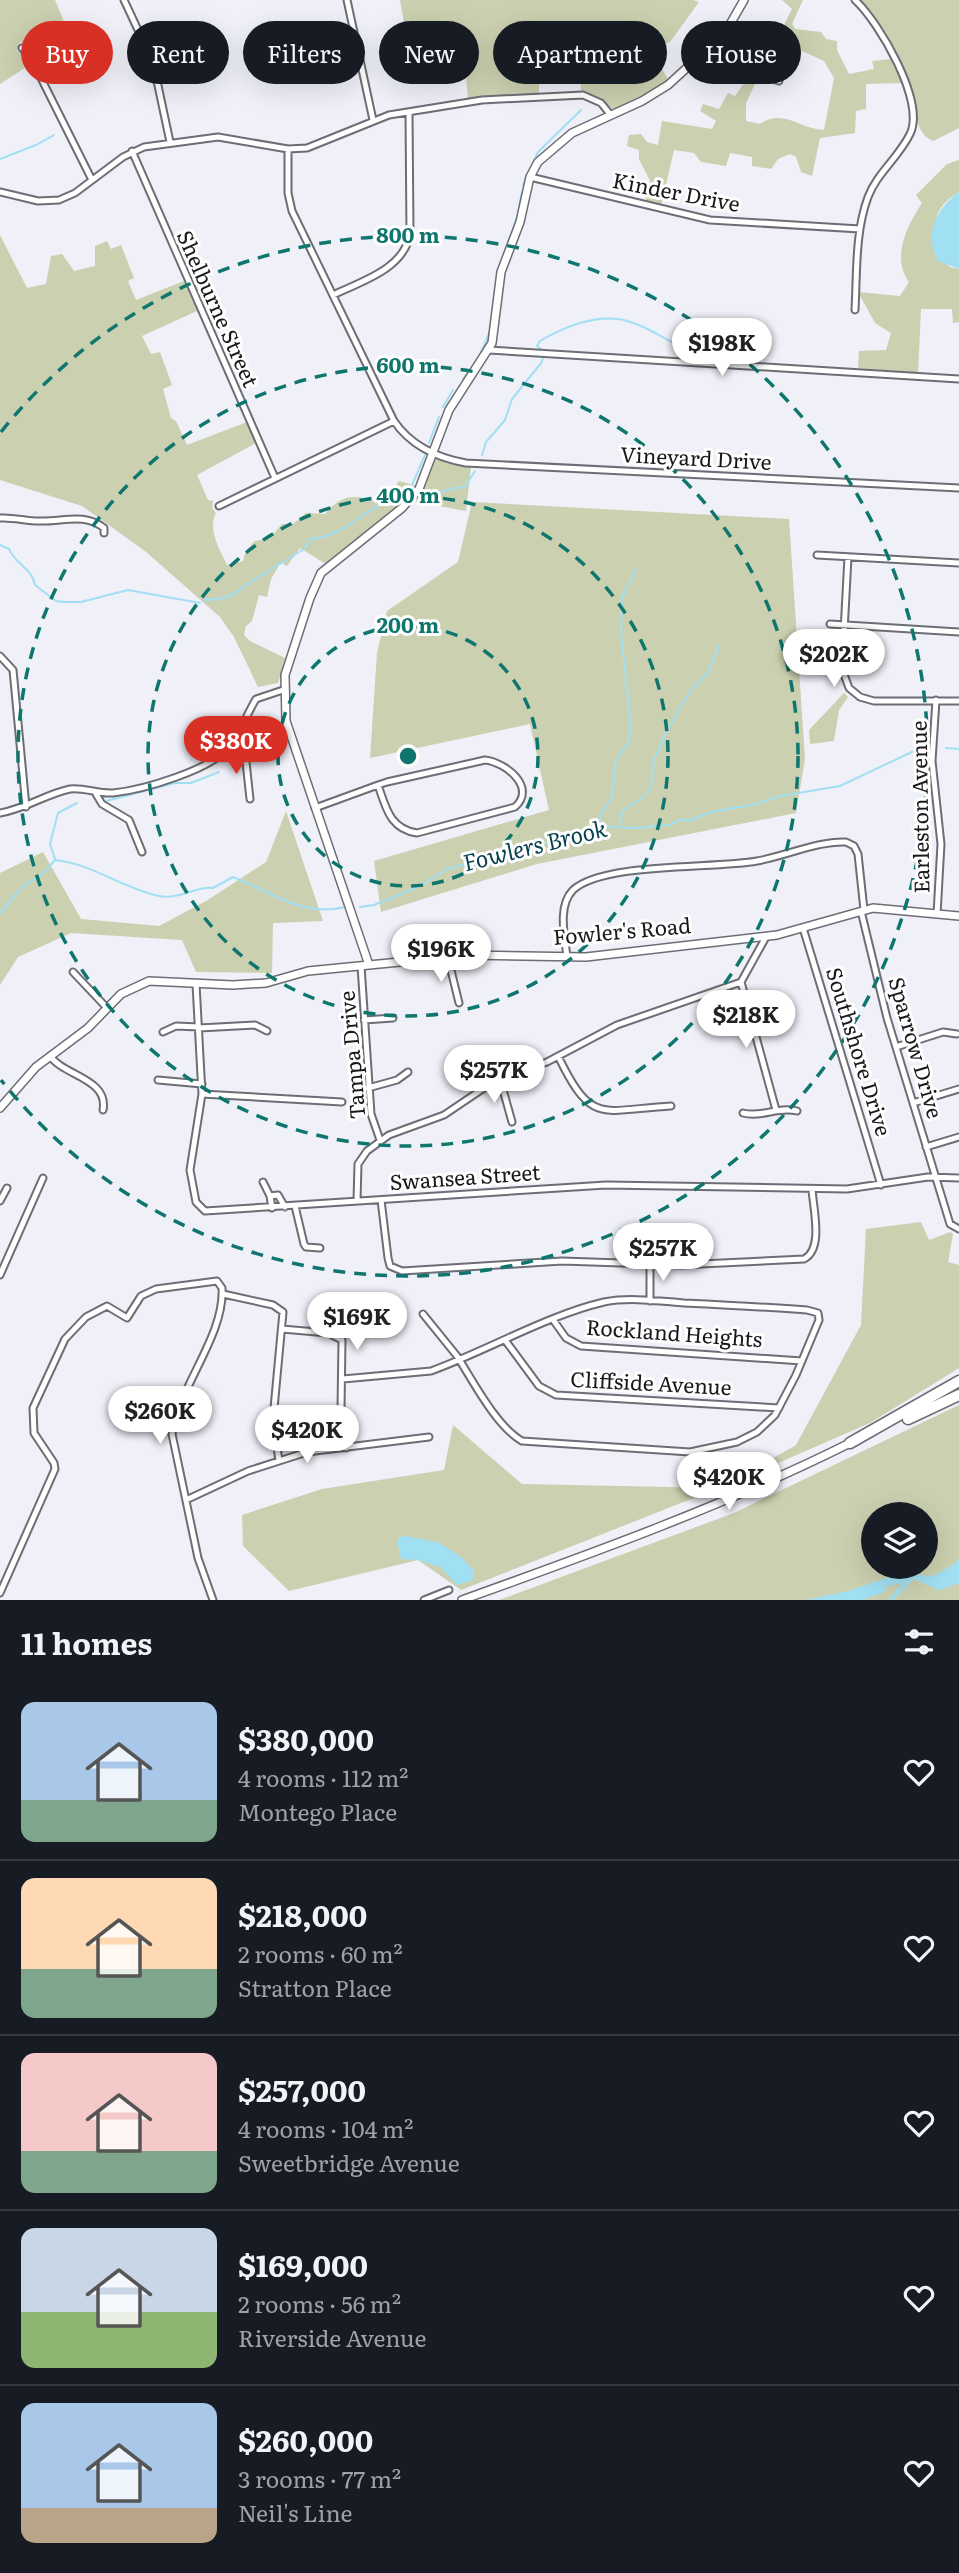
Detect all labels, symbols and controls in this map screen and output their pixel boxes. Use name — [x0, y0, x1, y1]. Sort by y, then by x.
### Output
chip: Buy — [21, 21, 113, 84]
chip: Rent — [127, 21, 229, 84]
chip: Filters — [243, 21, 365, 84]
chip: New — [379, 21, 479, 84]
chip: Apartment — [493, 21, 667, 84]
chip: House — [681, 21, 801, 84]
street label: Kinder Drive — [610, 163, 743, 218]
text: 800 m — [376, 218, 440, 249]
street label: Shelburne Street — [171, 225, 268, 392]
pin: $198K — [673, 318, 771, 378]
text: $198K — [688, 324, 756, 358]
text: 600 m — [376, 348, 440, 379]
street label: Vineyard Drive — [620, 437, 773, 476]
text: 400 m — [376, 478, 440, 509]
text: 200 m — [377, 608, 439, 639]
pin: $202K — [785, 630, 883, 689]
text: $202K — [799, 635, 869, 669]
pin: $380K — [187, 716, 285, 776]
street label: Earleston Avenue — [901, 720, 936, 894]
text: $380K — [200, 722, 272, 756]
centre of rings — [396, 744, 420, 768]
water label: Fowlers Brook — [459, 810, 610, 878]
street label: Fowler's Road — [552, 908, 692, 951]
pin: $196K — [392, 925, 490, 984]
text: $196K — [407, 930, 475, 964]
street label: Southshore Drive — [820, 963, 901, 1140]
street label: Sparrow Drive — [882, 973, 952, 1122]
street label: Tampa Drive — [329, 990, 372, 1121]
pin: $218K — [697, 990, 795, 1050]
text: $218K — [712, 996, 780, 1030]
pin: $257K — [445, 1046, 543, 1105]
text: $257K — [460, 1051, 528, 1085]
street label: Swansea Street — [388, 1155, 542, 1196]
pin: $257K — [614, 1224, 712, 1283]
text: $257K — [629, 1229, 697, 1263]
pin: $169K — [308, 1292, 406, 1352]
text: $169K — [323, 1298, 391, 1332]
street label: Rockland Heights — [585, 1310, 763, 1353]
street label: Cliffside Avenue — [570, 1362, 733, 1401]
pin: $260K — [111, 1386, 209, 1446]
text: $260K — [124, 1392, 196, 1426]
pin: $420K — [258, 1406, 356, 1465]
text: $420K — [271, 1411, 343, 1445]
pin: $420K — [680, 1452, 778, 1512]
text: $420K — [693, 1458, 765, 1492]
map controls — [861, 1502, 938, 1579]
button: layers — [861, 1502, 938, 1579]
text: 11 homes — [21, 1620, 152, 1664]
icon: filters — [900, 1623, 938, 1661]
text: $380,000 — [238, 1716, 374, 1760]
icon: home — [77, 1730, 161, 1814]
icon: heart — [900, 1753, 938, 1791]
text: 4 rooms · 112 m² — [238, 1760, 408, 1794]
text: Montego Place — [238, 1794, 397, 1828]
text: $218,000 — [238, 1892, 367, 1936]
icon: home — [77, 1906, 161, 1990]
icon: heart — [900, 1929, 938, 1967]
text: 2 rooms · 60 m² — [238, 1936, 403, 1970]
text: Stratton Place — [238, 1970, 392, 2004]
text: $257,000 — [238, 2067, 366, 2111]
icon: home — [77, 2081, 161, 2165]
icon: heart — [900, 2104, 938, 2142]
text: 4 rooms · 104 m² — [238, 2111, 413, 2145]
text: Sweetbridge Avenue — [238, 2145, 460, 2179]
text: $169,000 — [238, 2242, 368, 2286]
icon: home — [77, 2256, 161, 2340]
icon: heart — [900, 2279, 938, 2317]
text: 2 rooms · 56 m² — [238, 2286, 401, 2320]
text: Riverside Avenue — [238, 2320, 426, 2354]
text: $260,000 — [238, 2417, 373, 2461]
icon: home — [77, 2431, 161, 2515]
icon: heart — [900, 2454, 938, 2492]
text: 3 rooms · 77 m² — [238, 2461, 401, 2495]
text: Neil's Line — [238, 2495, 352, 2529]

